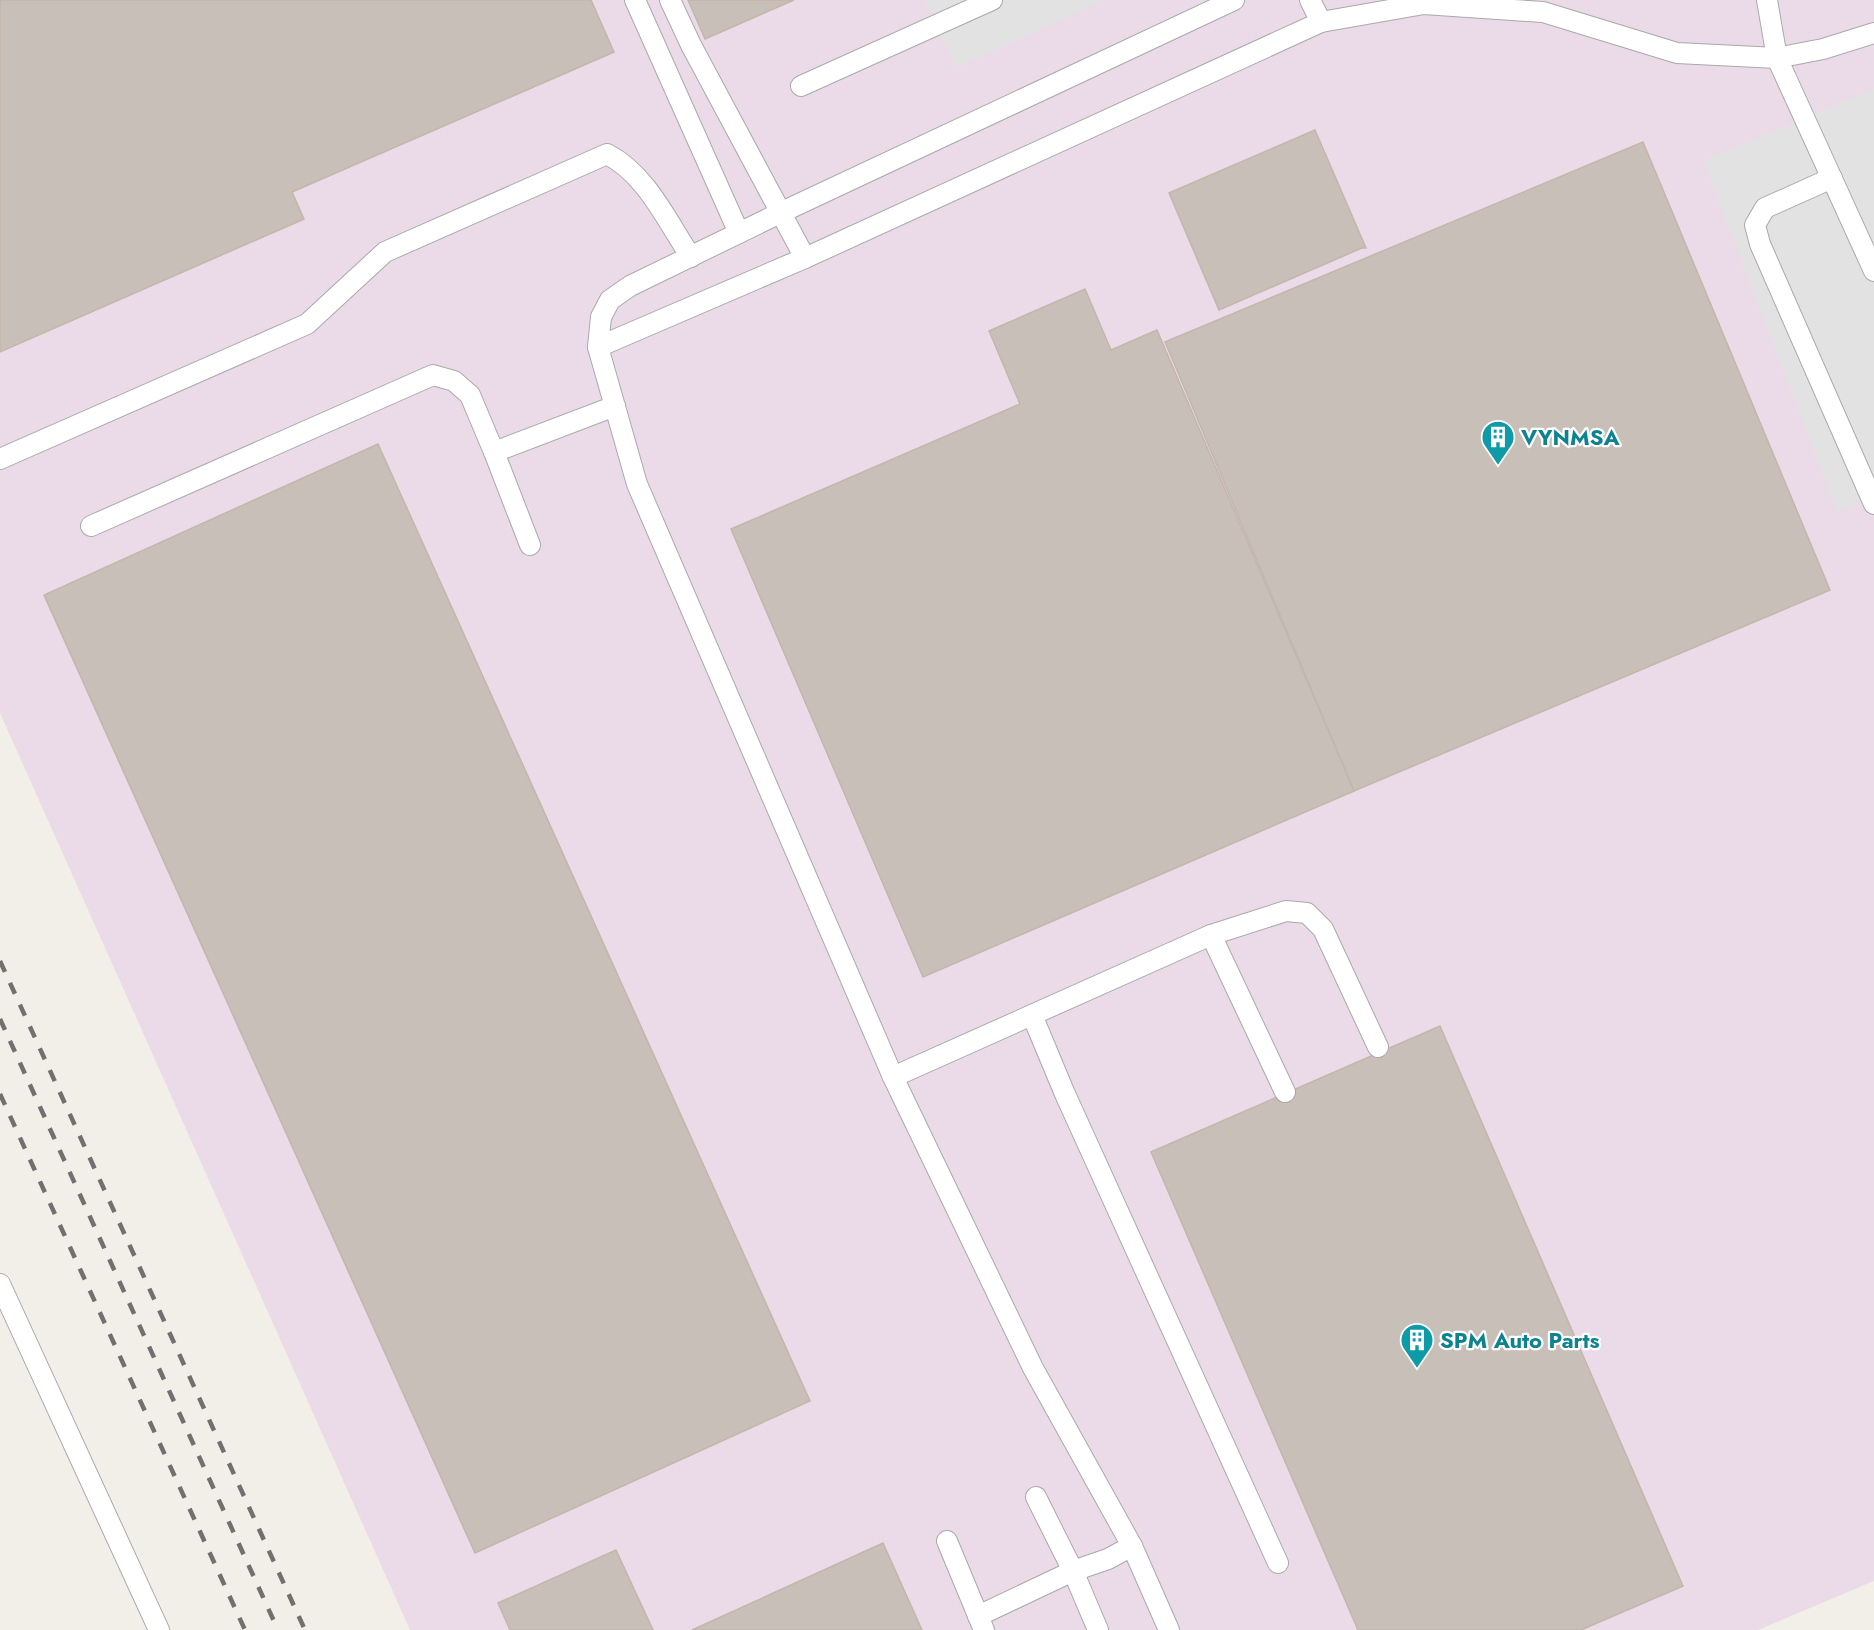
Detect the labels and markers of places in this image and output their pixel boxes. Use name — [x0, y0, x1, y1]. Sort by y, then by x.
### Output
building icon: VYNMSA — [1480, 419, 1516, 466]
place label: VYNMSA — [1520, 421, 1620, 453]
building icon: SPM Auto Parts — [1399, 1322, 1435, 1369]
place label: SPM Auto Parts — [1440, 1324, 1600, 1356]

